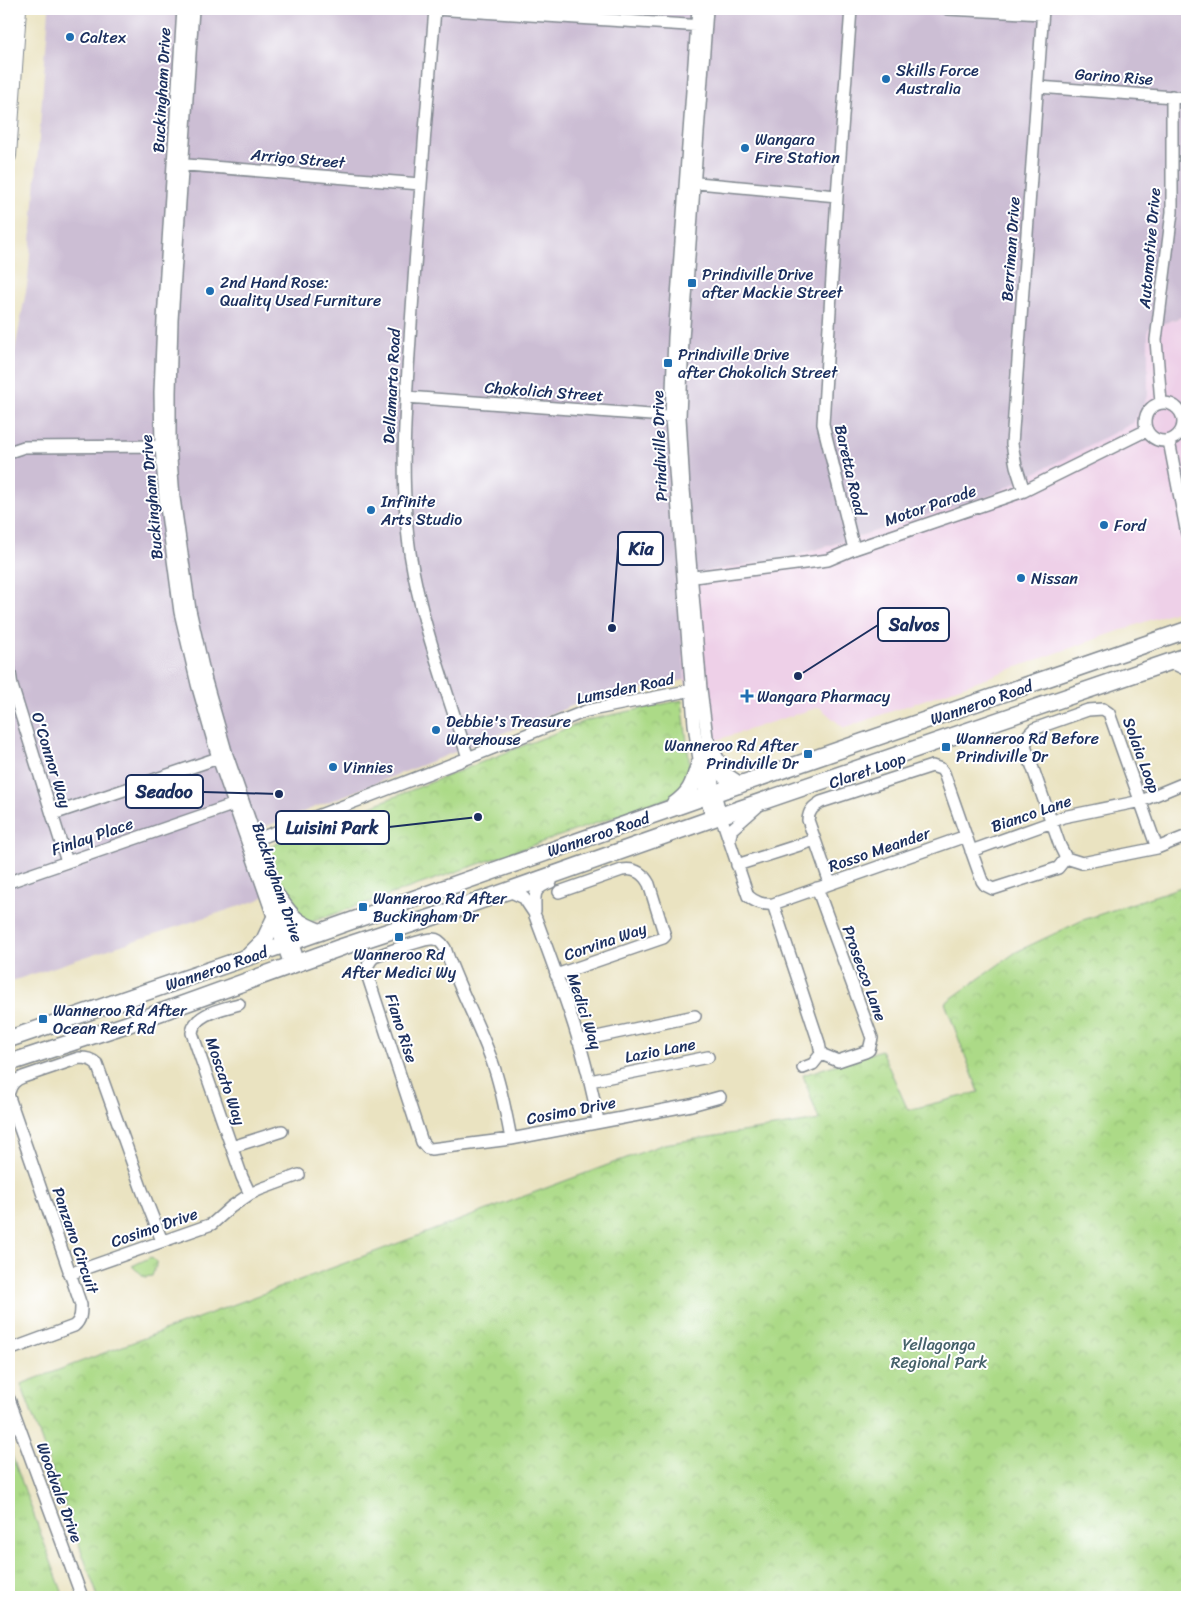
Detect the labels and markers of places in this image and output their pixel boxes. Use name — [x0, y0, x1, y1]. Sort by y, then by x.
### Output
place label: Caltex — [80, 23, 127, 52]
marker: Caltex — [64, 31, 76, 43]
place label: Skills Force Australia — [895, 56, 979, 103]
marker: Skills Force Australia — [880, 73, 892, 85]
place label: Wangara Fire Station — [755, 125, 840, 172]
marker: Wangara Fire Station — [739, 142, 751, 154]
place label: Prindiville Drive after Mackie Street — [702, 260, 843, 307]
place label: 2nd Hand Rose: Quality Used Furniture — [220, 268, 381, 315]
marker: Prindiville Drive after Mackie Street — [686, 277, 698, 289]
marker: 2nd Hand Rose: Quality Used Furniture — [204, 285, 216, 297]
place label: Prindiville Drive after Chokolich Street — [678, 340, 838, 387]
marker: Prindiville Drive after Chokolich Street — [662, 357, 674, 369]
place label: Infinite Arts Studio — [380, 487, 462, 534]
marker: Infinite Arts Studio — [365, 504, 377, 516]
place label: Ford — [1114, 511, 1147, 540]
marker: Ford — [1098, 519, 1110, 531]
callout: Kia — [618, 532, 663, 565]
place label: Nissan — [1031, 564, 1078, 593]
marker: Nissan — [1015, 572, 1027, 584]
callout: Salvos — [878, 608, 949, 641]
place label: Wangara Pharmacy — [757, 682, 891, 711]
marker: Wangara Pharmacy — [741, 690, 753, 702]
place label: Debbie's Treasure Warehouse — [446, 707, 571, 754]
marker: Debbie's Treasure Warehouse — [430, 724, 442, 736]
place label: Wanneroo Rd Before Prindiville Dr — [956, 724, 1099, 771]
place label: Wanneroo Rd After Prindiville Dr — [664, 731, 799, 778]
marker: Wanneroo Rd Before Prindiville Dr — [940, 741, 952, 753]
marker: Wanneroo Rd After Prindiville Dr — [802, 748, 814, 760]
place label: Vinnies — [343, 753, 393, 782]
marker: Vinnies — [327, 761, 339, 773]
callout: Seadoo — [126, 775, 203, 808]
callout: Luisini Park — [276, 811, 389, 844]
place label: Wanneroo Rd After Buckingham Dr — [373, 884, 508, 931]
marker: Wanneroo Rd After Buckingham Dr — [357, 901, 369, 913]
marker: Wanneroo Rd After Medici Wy — [393, 931, 405, 943]
place label: Wanneroo Rd After Medici Wy — [341, 940, 457, 987]
place label: Wanneroo Rd After Ocean Reef Rd — [53, 996, 188, 1043]
marker: Wanneroo Rd After Ocean Reef Rd — [37, 1013, 49, 1025]

